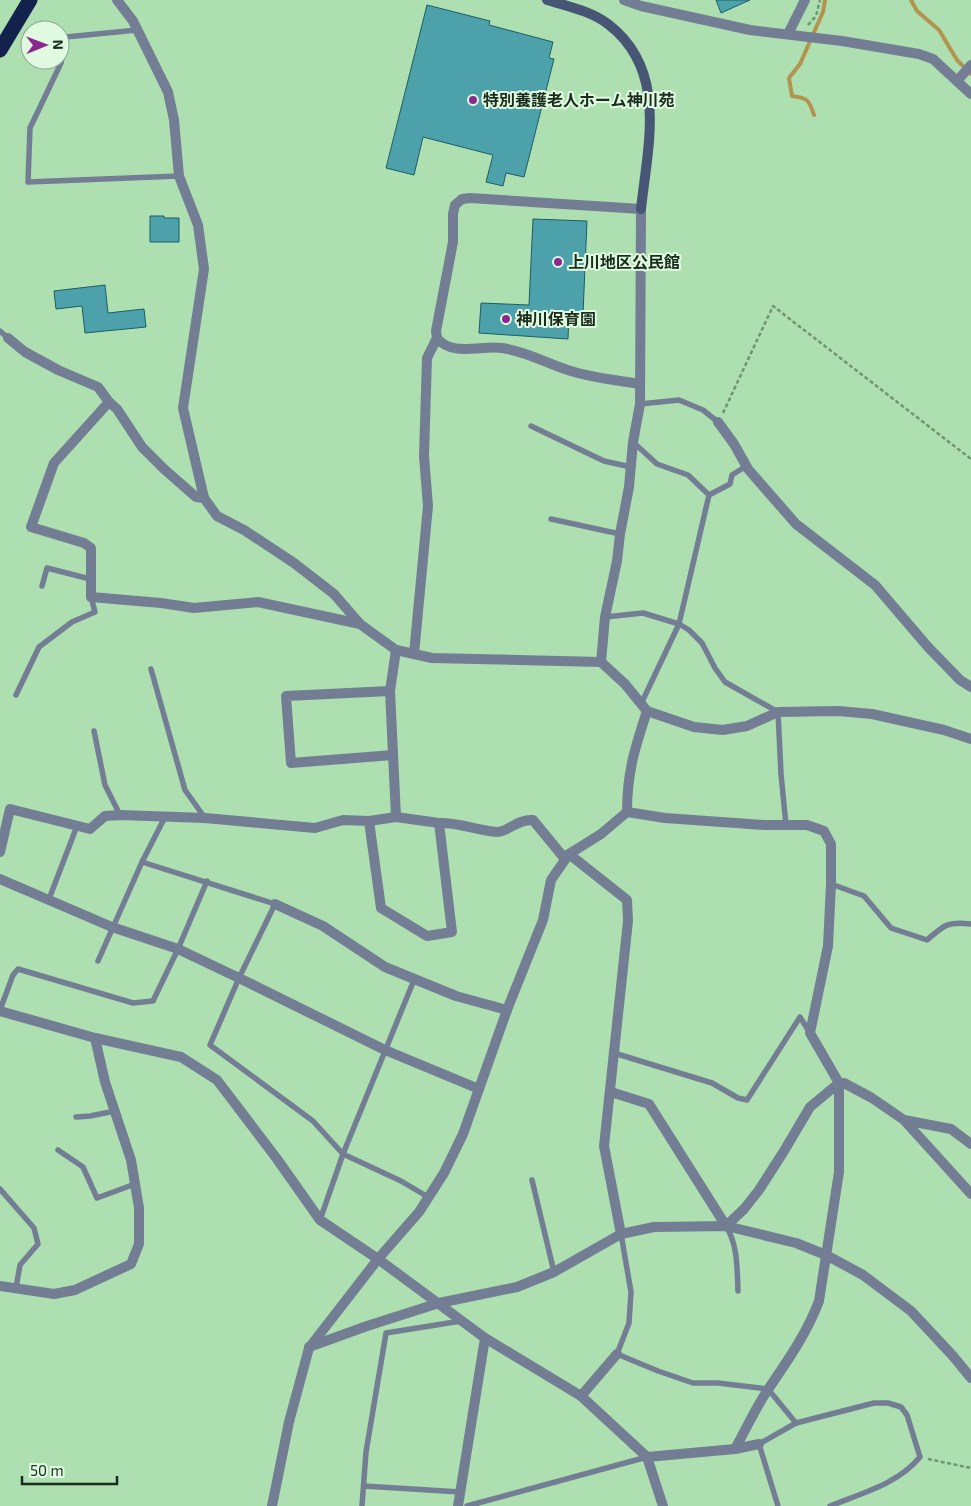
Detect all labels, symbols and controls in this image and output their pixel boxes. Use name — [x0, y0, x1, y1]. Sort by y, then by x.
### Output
north arrow — [20, 20, 70, 70]
text: N — [50, 40, 67, 50]
place label: 特別養護老人ホーム神川苑 — [483, 90, 675, 109]
marker: 特別養護老人ホーム神川苑 — [467, 94, 479, 106]
place label: 上川地区公民館 — [568, 252, 680, 271]
marker: 上川地区公民館 — [552, 256, 564, 268]
place label: 神川保育園 — [516, 309, 596, 328]
marker: 神川保育園 — [500, 313, 512, 325]
scale bar — [22, 1454, 118, 1486]
text: 50 m — [30, 1461, 64, 1479]

